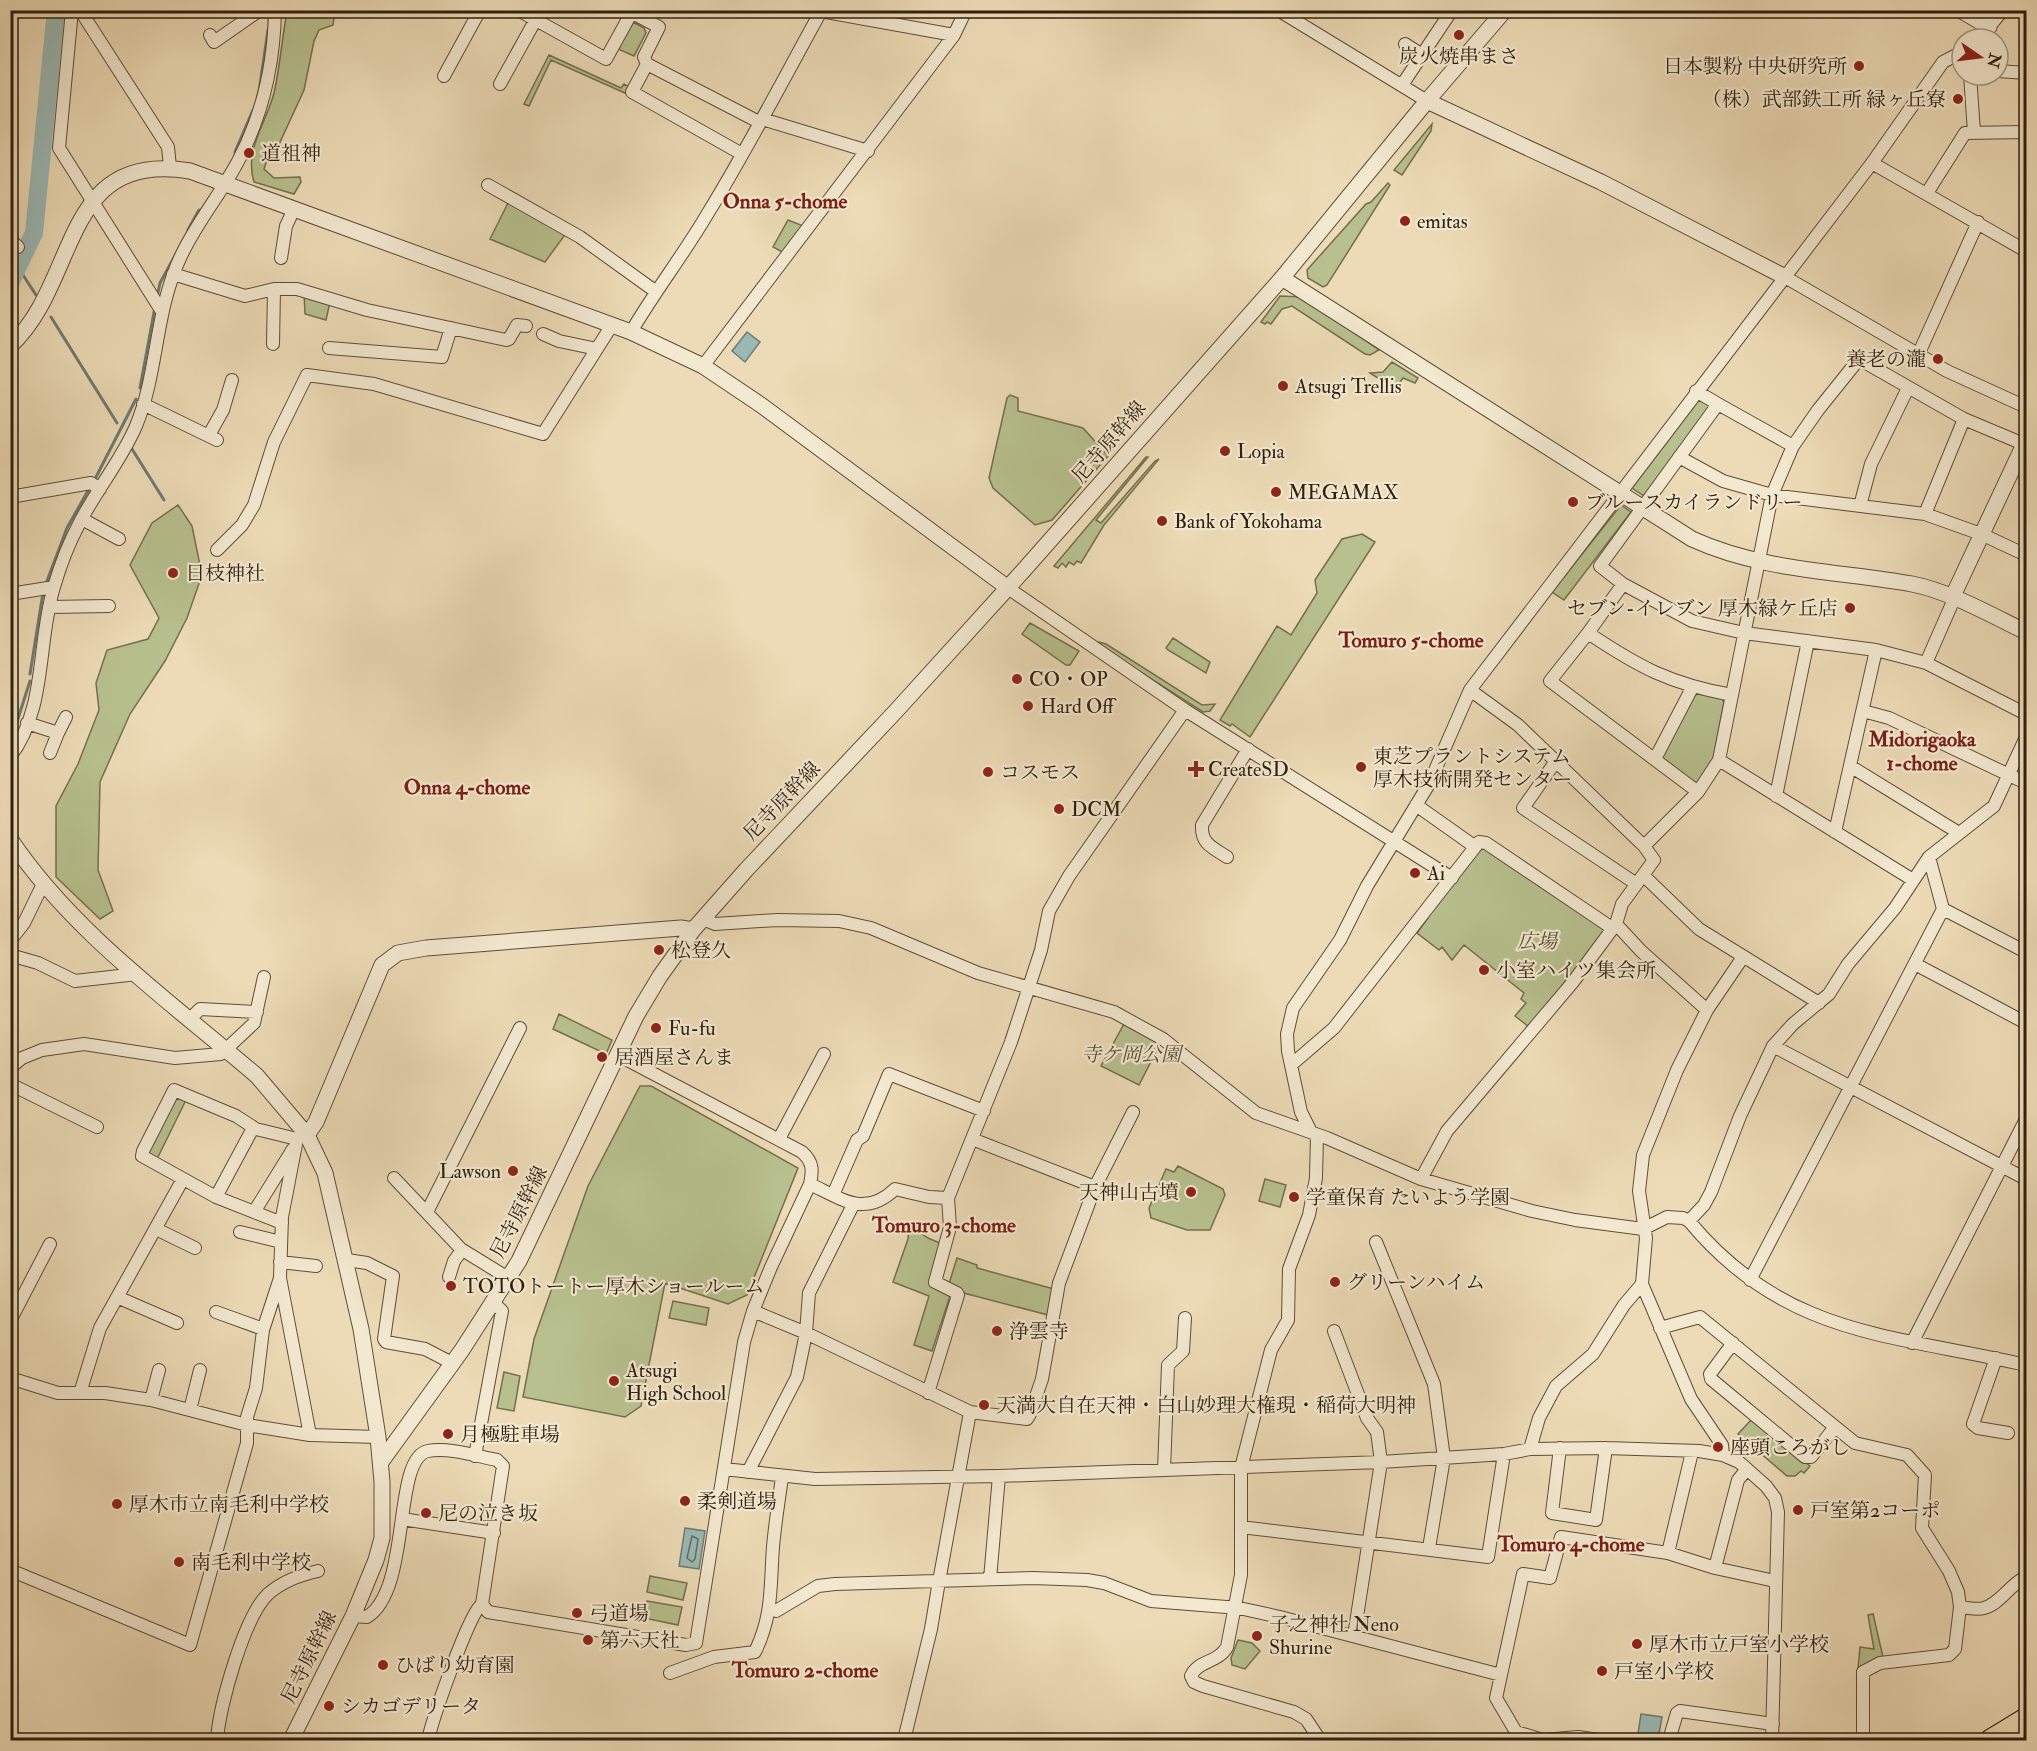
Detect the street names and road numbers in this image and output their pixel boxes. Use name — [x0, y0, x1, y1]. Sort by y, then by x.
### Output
street label: 尼寺原幹線 — [1067, 396, 1151, 488]
street label: 尼寺原幹線 — [738, 756, 826, 846]
street label: 尼寺原幹線 — [485, 1162, 553, 1262]
street label: 尼寺原幹線 — [276, 1607, 342, 1707]

